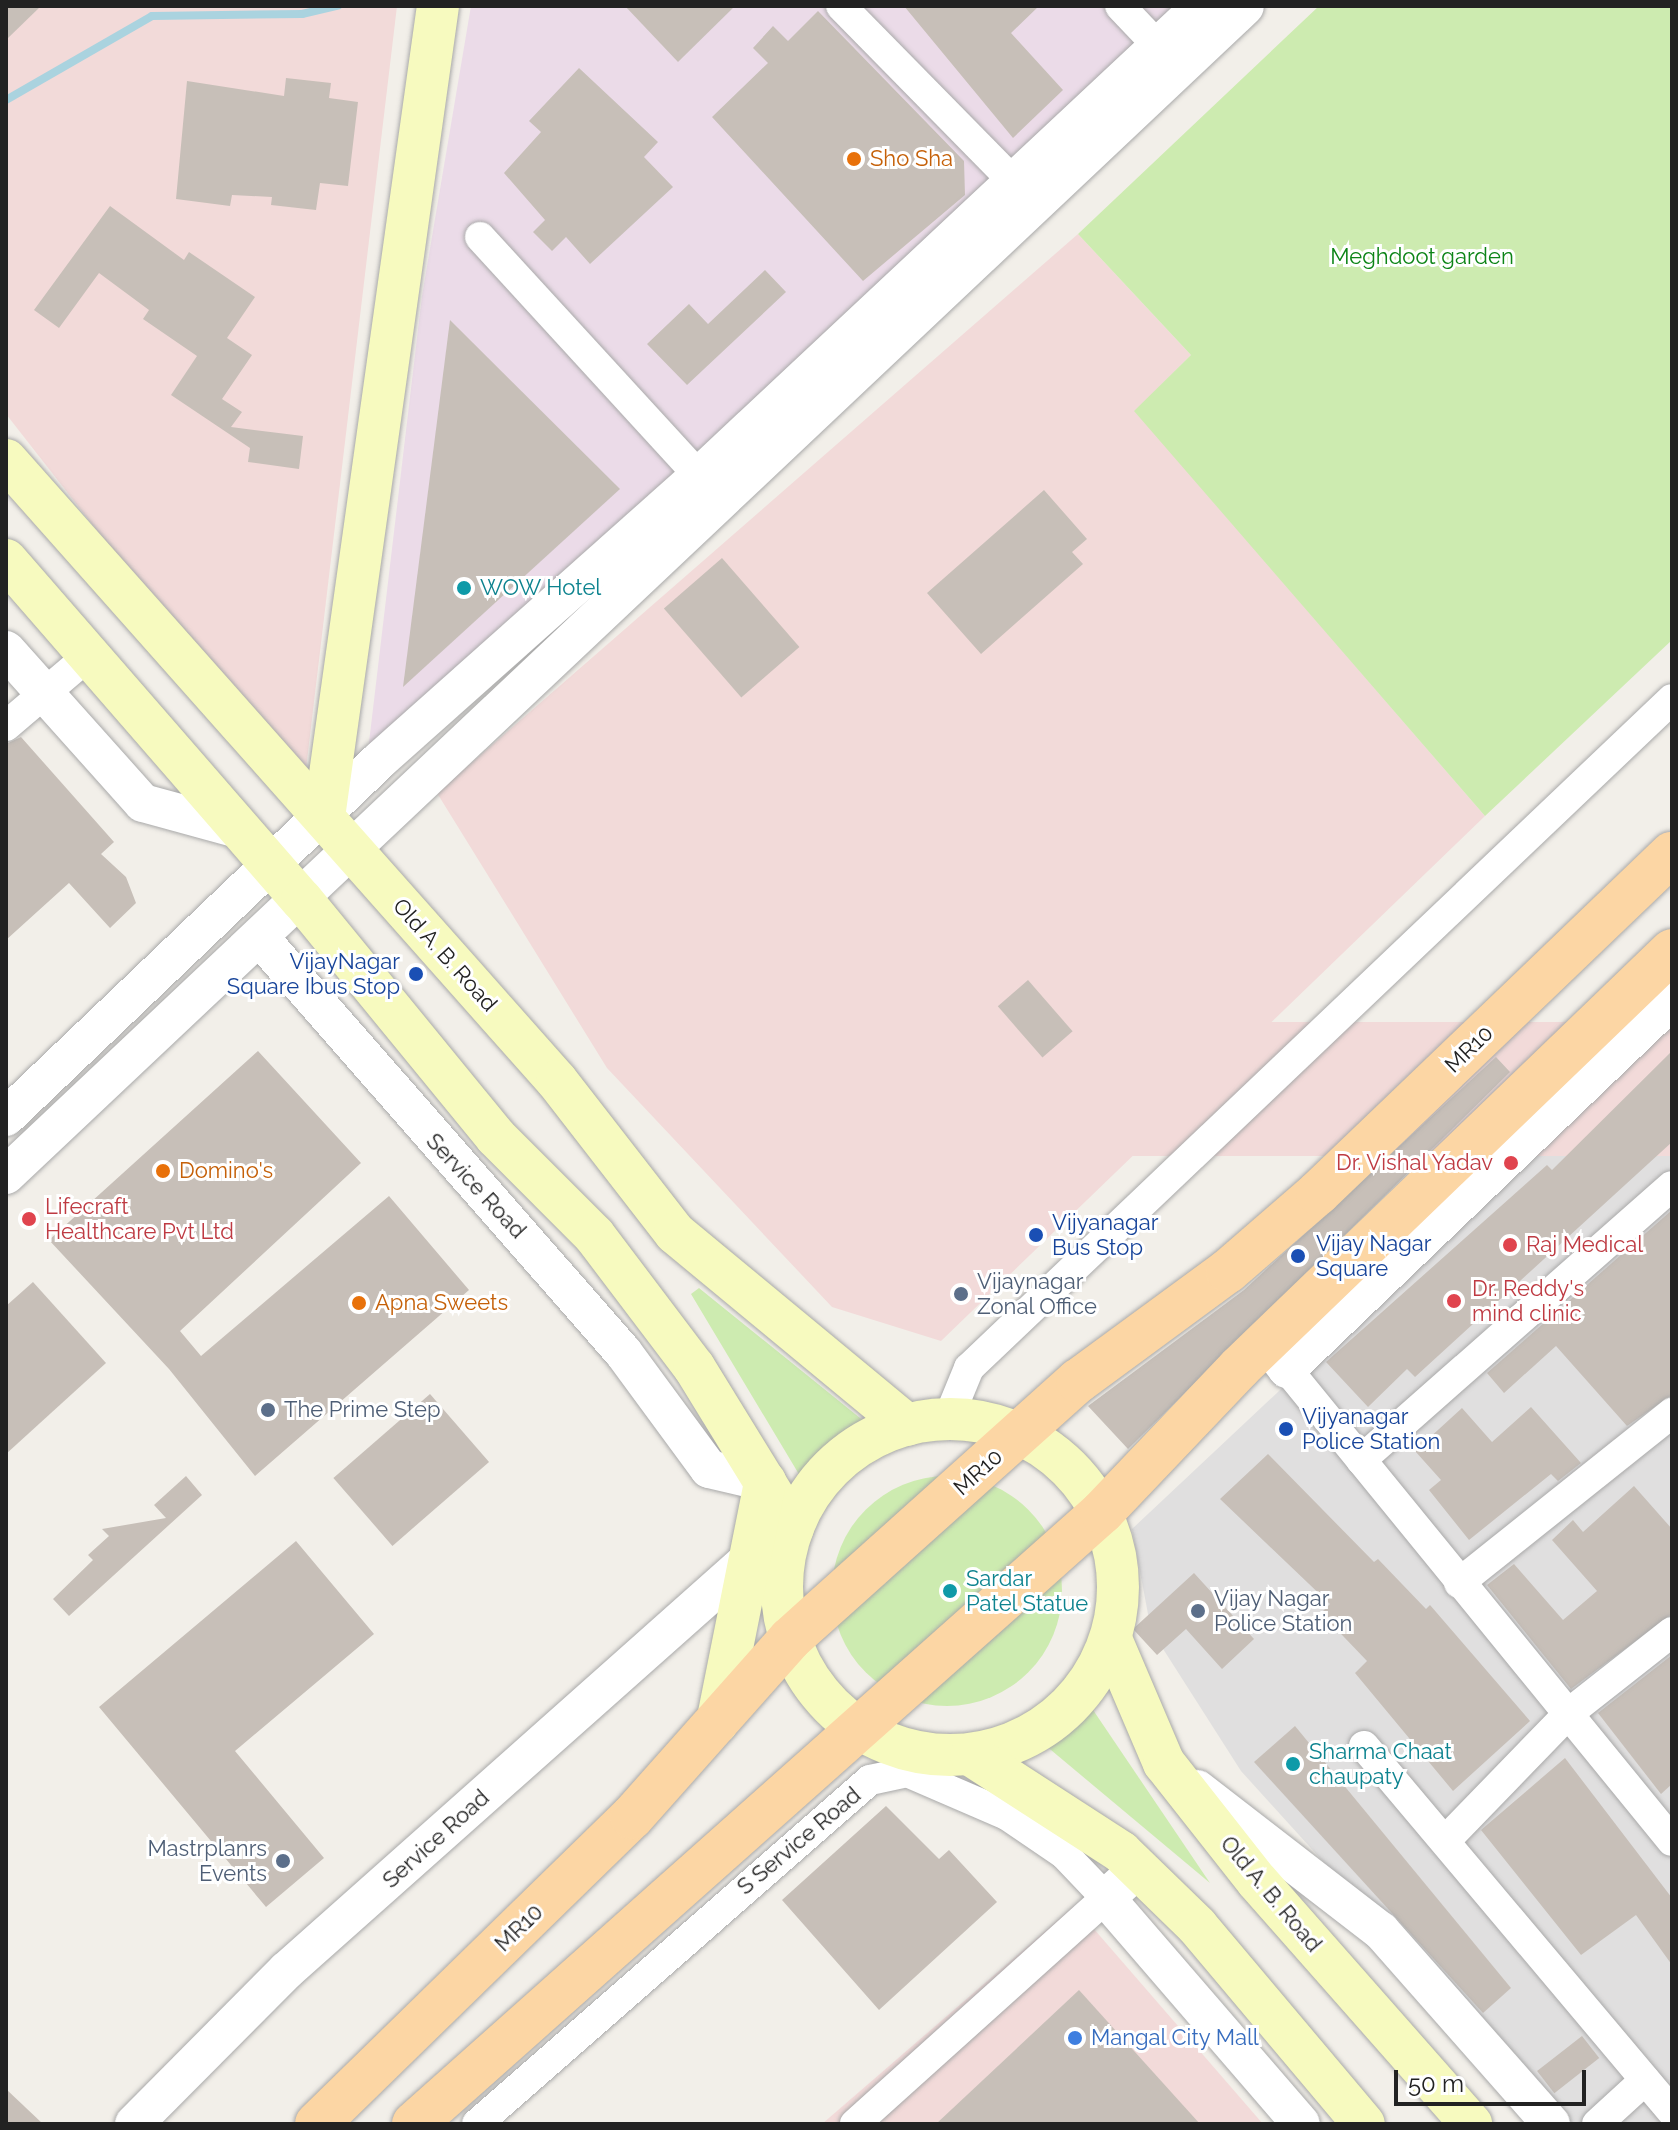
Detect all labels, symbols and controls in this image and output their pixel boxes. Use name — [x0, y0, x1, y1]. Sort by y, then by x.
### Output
place label: Sho Sha — [870, 146, 953, 172]
marker: Sho Sha — [845, 150, 863, 168]
park label: Meghdoot garden — [1330, 244, 1514, 270]
place label: WOW Hotel — [480, 575, 602, 601]
marker: WOW Hotel — [455, 579, 473, 597]
street label: Old A. B. Road — [387, 893, 503, 1017]
place label: VijayNagar Square Ibus Stop — [227, 948, 400, 1000]
marker: VijayNagar Square Ibus Stop — [407, 965, 425, 983]
street label: MR10 — [1439, 1020, 1499, 1078]
street label: Service Road — [421, 1128, 531, 1244]
place label: Dr. Vishal Yadav — [1334, 1150, 1493, 1176]
marker: Dr. Vishal Yadav — [1500, 1152, 1522, 1174]
place label: Domino's — [179, 1158, 273, 1184]
marker: Domino's — [154, 1162, 172, 1180]
place label: Lifecraft Healthcare Pvt Ltd — [45, 1193, 234, 1244]
place label: Vijyanagar Bus Stop — [1052, 1209, 1158, 1260]
marker: Lifecraft Healthcare Pvt Ltd — [20, 1210, 38, 1228]
marker: Vijyanagar Bus Stop — [1027, 1226, 1045, 1244]
place label: Vijay Nagar Square — [1316, 1230, 1432, 1282]
place label: Raj Medical — [1526, 1232, 1643, 1258]
marker: Raj Medical — [1501, 1236, 1519, 1254]
marker: Vijay Nagar Square — [1287, 1245, 1309, 1267]
place label: Vijaynagar Zonal Office — [977, 1268, 1098, 1320]
place label: Dr. Reddy's mind clinic — [1472, 1275, 1584, 1326]
marker: Vijaynagar Zonal Office — [952, 1285, 970, 1303]
place label: Apna Sweets — [375, 1290, 508, 1316]
marker: Dr. Reddy's mind clinic — [1443, 1290, 1465, 1312]
marker: Apna Sweets — [350, 1294, 368, 1312]
place label: The Prime Step — [284, 1397, 441, 1423]
marker: The Prime Step — [259, 1401, 277, 1419]
place label: Vijyanagar Police Station — [1302, 1403, 1440, 1454]
marker: Vijyanagar Police Station — [1277, 1420, 1295, 1438]
street label: MR10 — [948, 1443, 1008, 1501]
place label: Sardar Patel Statue — [966, 1565, 1089, 1616]
marker: Sardar Patel Statue — [941, 1582, 959, 1600]
place label: Vijay Nagar Police Station — [1214, 1585, 1352, 1636]
marker: Vijay Nagar Police Station — [1189, 1602, 1207, 1620]
place label: Sharma Chaat chaupaty — [1309, 1738, 1452, 1790]
marker: Sharma Chaat chaupaty — [1284, 1755, 1302, 1773]
street label: S Service Road — [732, 1782, 866, 1900]
street label: Service Road — [377, 1784, 495, 1894]
street label: Old A. B. Road — [1215, 1831, 1327, 1957]
place label: Mastrplanrs Events — [147, 1835, 267, 1886]
marker: Mastrplanrs Events — [274, 1852, 292, 1870]
street label: MR10 — [489, 1899, 549, 1957]
place label: Mangal City Mall — [1091, 2025, 1260, 2051]
marker: Mangal City Mall — [1066, 2029, 1084, 2047]
scale bar — [1398, 2054, 1590, 2104]
text: 50 m — [1408, 2069, 1464, 2098]

